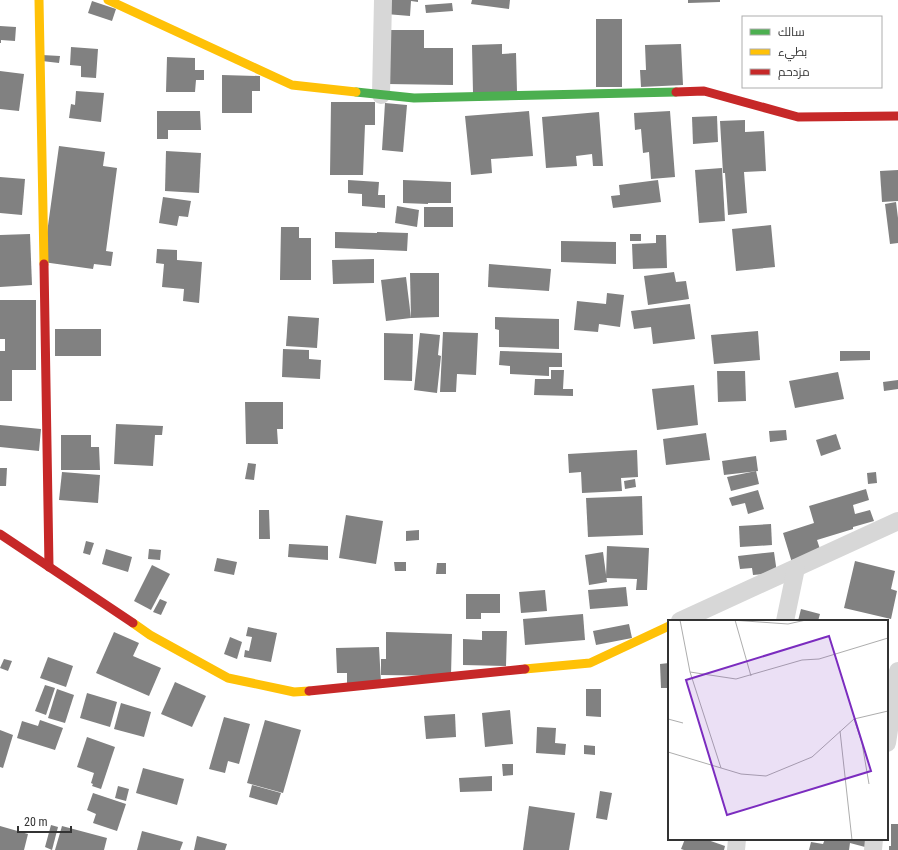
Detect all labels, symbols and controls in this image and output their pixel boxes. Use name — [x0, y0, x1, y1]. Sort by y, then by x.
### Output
legend — [742, 16, 882, 88]
text: سالك — [778, 25, 805, 39]
text: بطيء — [778, 45, 807, 62]
text: مزدحم — [778, 65, 810, 80]
inset map — [668, 620, 888, 840]
scale bar — [18, 808, 71, 834]
text: 20 m — [24, 815, 48, 829]

